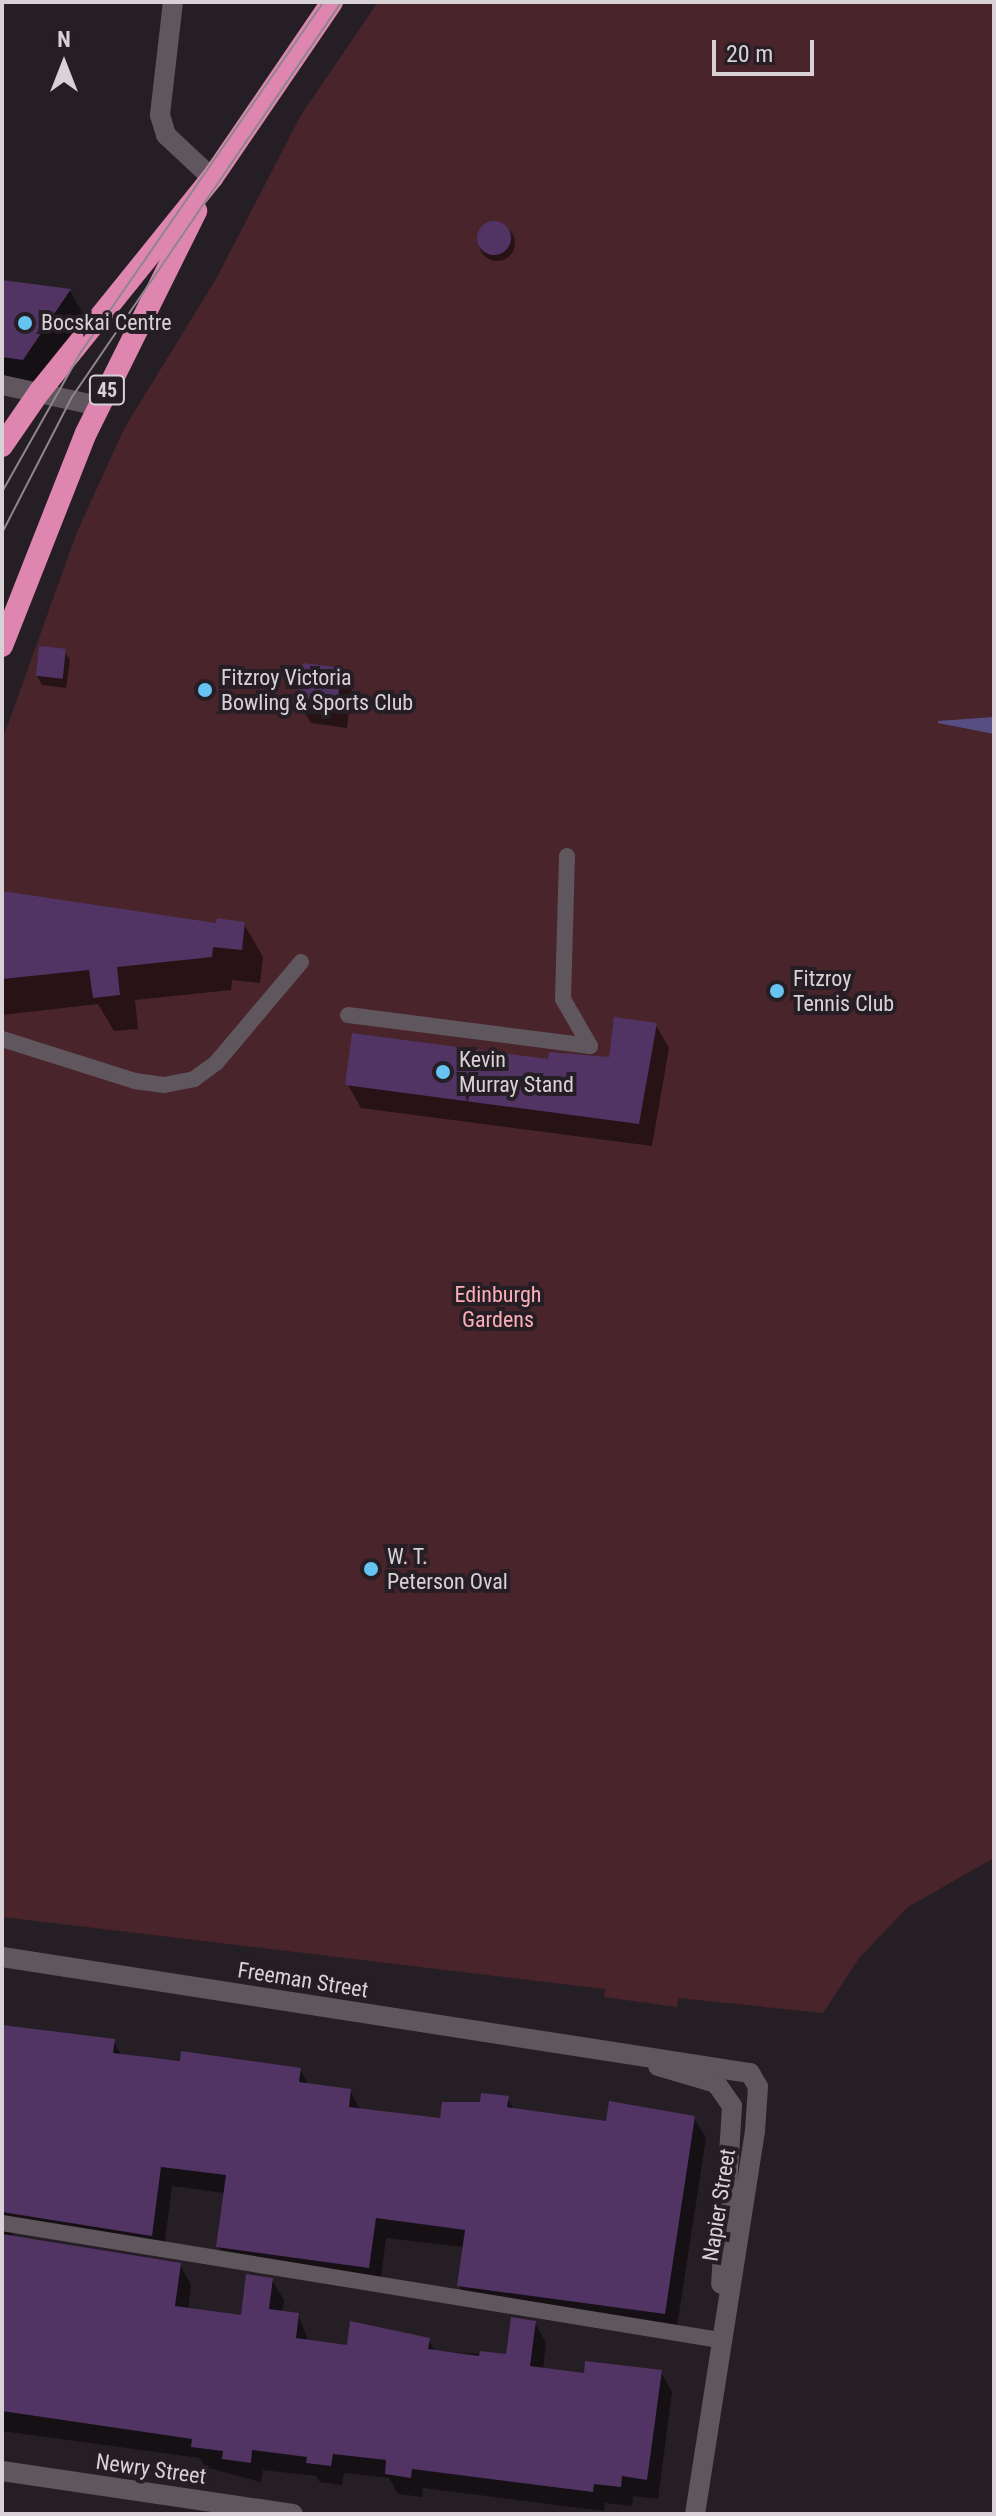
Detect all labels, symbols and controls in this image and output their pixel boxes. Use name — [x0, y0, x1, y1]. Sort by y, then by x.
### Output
north arrow — [24, 24, 104, 104]
scale bar — [716, 24, 818, 74]
text: N — [57, 27, 71, 52]
text: 20 m — [726, 40, 773, 68]
place label: Bocskai Centre — [41, 310, 172, 336]
marker: Bocskai Centre — [16, 314, 34, 332]
road number: 45 — [87, 374, 127, 406]
place label: Fitzroy Victoria Bowling & Sports Club — [221, 664, 413, 716]
marker: Fitzroy Victoria Bowling & Sports Club — [196, 681, 214, 699]
place label: Fitzroy Tennis Club — [793, 965, 894, 1016]
marker: Fitzroy Tennis Club — [768, 982, 786, 1000]
place label: Kevin Murray Stand — [459, 1046, 574, 1098]
marker: Kevin Murray Stand — [434, 1063, 452, 1081]
park label: Edinburgh Gardens — [455, 1281, 541, 1332]
place label: W. T. Peterson Oval — [387, 1543, 508, 1594]
marker: W. T. Peterson Oval — [362, 1560, 380, 1578]
street label: Freeman Street — [236, 1957, 370, 2003]
street label: Napier Street — [697, 2147, 741, 2263]
street label: Newry Street — [94, 2448, 208, 2490]

